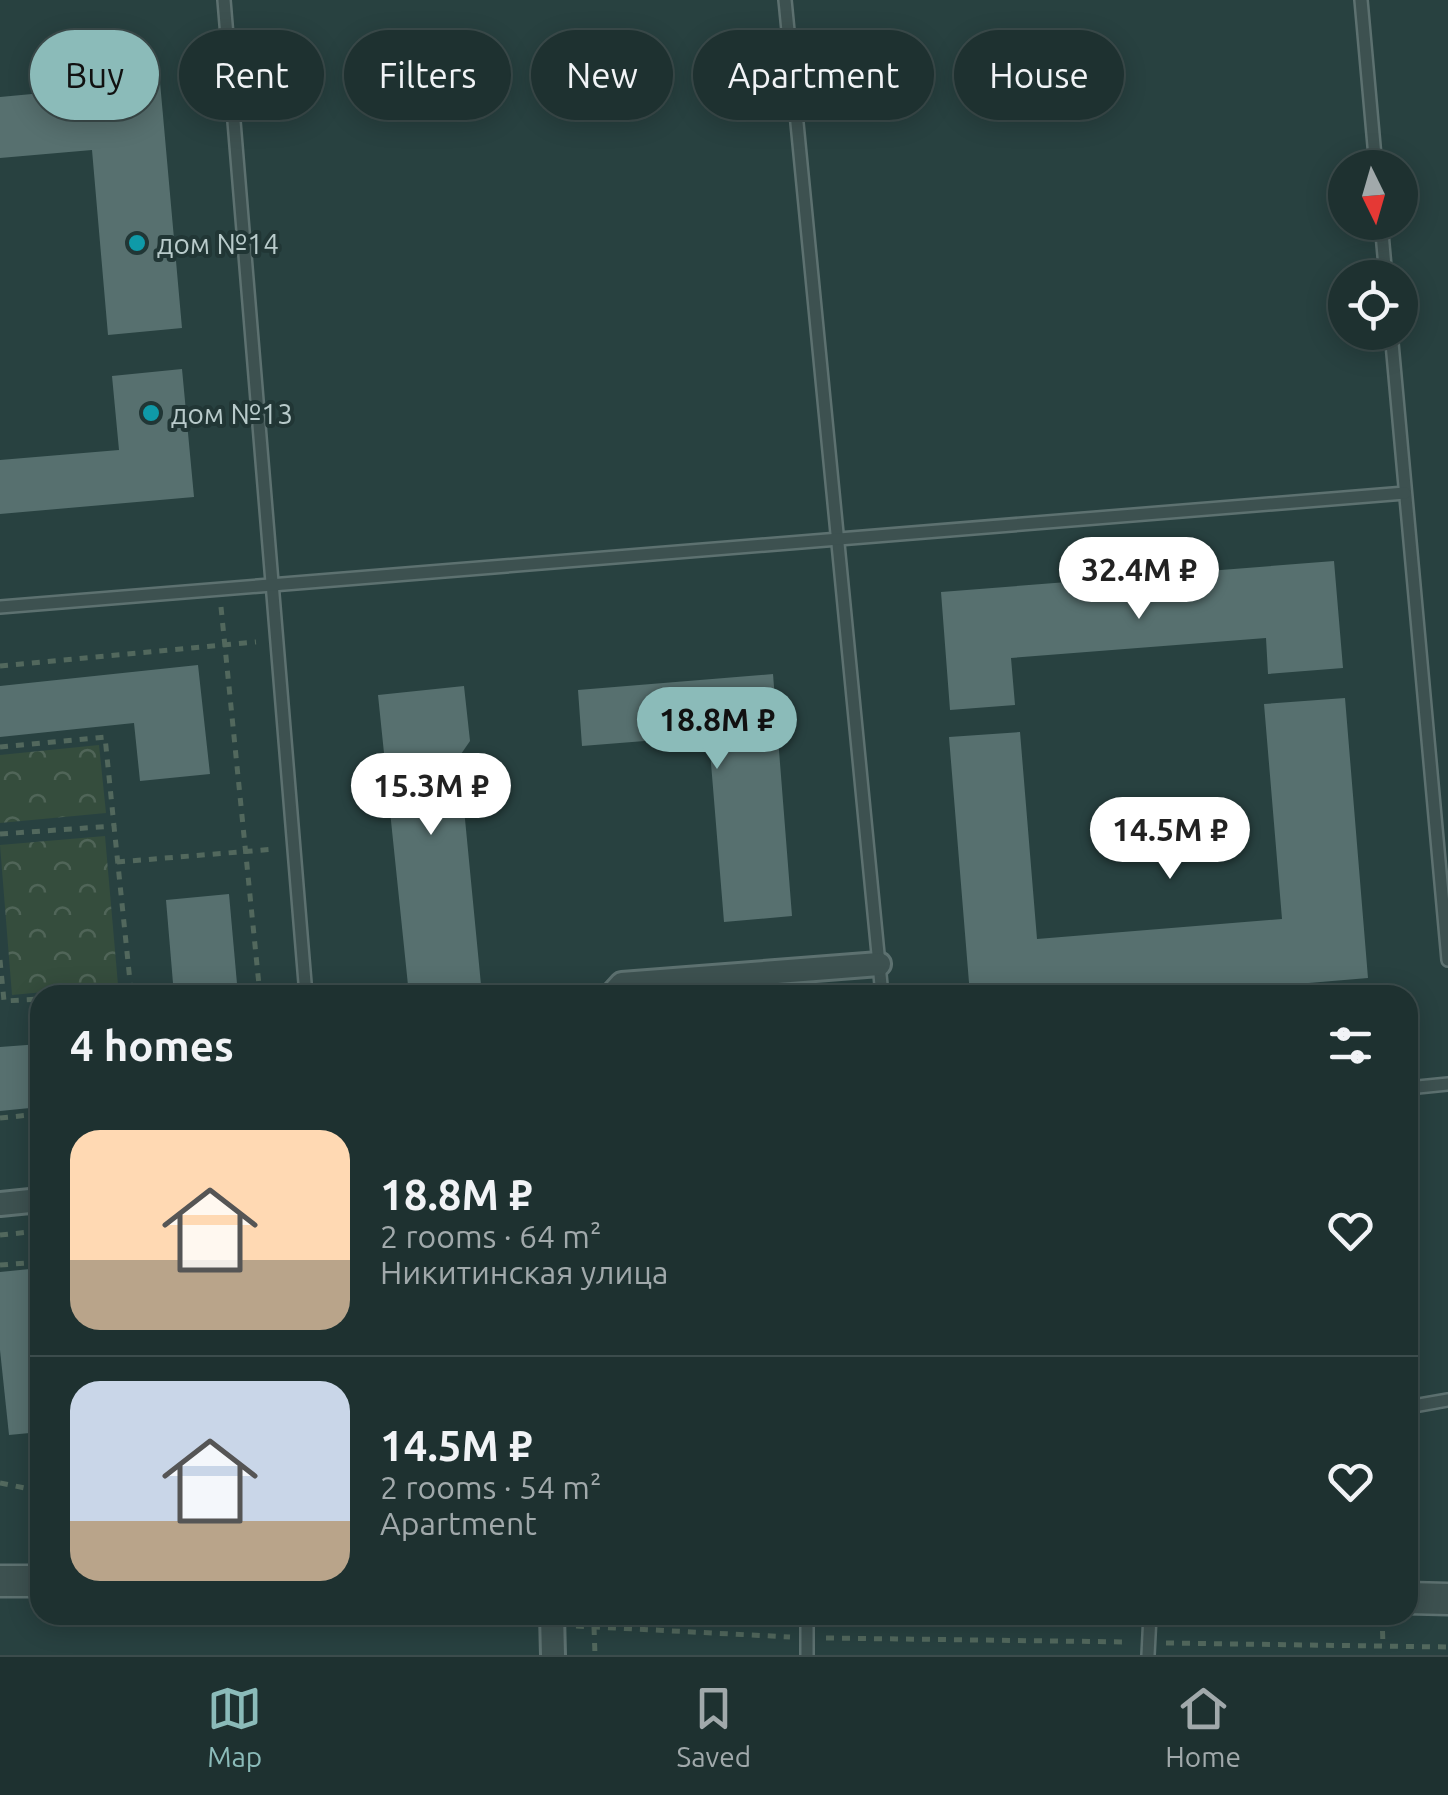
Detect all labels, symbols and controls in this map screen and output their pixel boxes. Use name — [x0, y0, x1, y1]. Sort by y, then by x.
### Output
chip: Buy — [30, 30, 159, 120]
chip: Rent — [179, 30, 324, 120]
chip: Filters — [344, 30, 511, 120]
chip: New — [531, 30, 673, 120]
chip: Apartment — [693, 30, 934, 120]
chip: House — [954, 30, 1124, 120]
north arrow — [1328, 150, 1418, 240]
map controls — [1328, 150, 1418, 350]
place label: дом №14 — [157, 228, 279, 259]
marker: дом №14 — [126, 232, 148, 254]
button: locate — [1328, 260, 1418, 350]
place label: дом №13 — [171, 398, 293, 429]
marker: дом №13 — [140, 402, 162, 424]
pin: 32.4M ₽ — [1047, 537, 1231, 622]
text: 32.4M ₽ — [1081, 551, 1197, 587]
pin: 18.8M ₽ — [625, 687, 809, 772]
text: 18.8M ₽ — [659, 701, 775, 737]
pin: 15.3M ₽ — [339, 753, 523, 838]
text: 15.3M ₽ — [373, 767, 489, 803]
pin: 14.5M ₽ — [1078, 797, 1262, 882]
text: 14.5M ₽ — [1112, 811, 1228, 847]
icon: filters — [1323, 1018, 1378, 1073]
text: 4 homes — [70, 1022, 234, 1069]
icon: home — [150, 1170, 270, 1290]
text: 18.8M ₽ — [380, 1171, 532, 1218]
icon: heart — [1323, 1203, 1378, 1258]
text: 2 rooms · 64 m² — [380, 1218, 601, 1254]
text: Никитинская улица — [380, 1254, 668, 1290]
icon: home — [150, 1421, 270, 1541]
text: 14.5M ₽ — [380, 1422, 532, 1469]
icon: heart — [1323, 1454, 1378, 1509]
text: 2 rooms · 54 m² — [380, 1469, 601, 1505]
text: Apartment — [380, 1505, 537, 1541]
tab: Map — [207, 1681, 262, 1772]
tab: Saved — [677, 1681, 751, 1772]
tab: Home — [1165, 1681, 1241, 1772]

